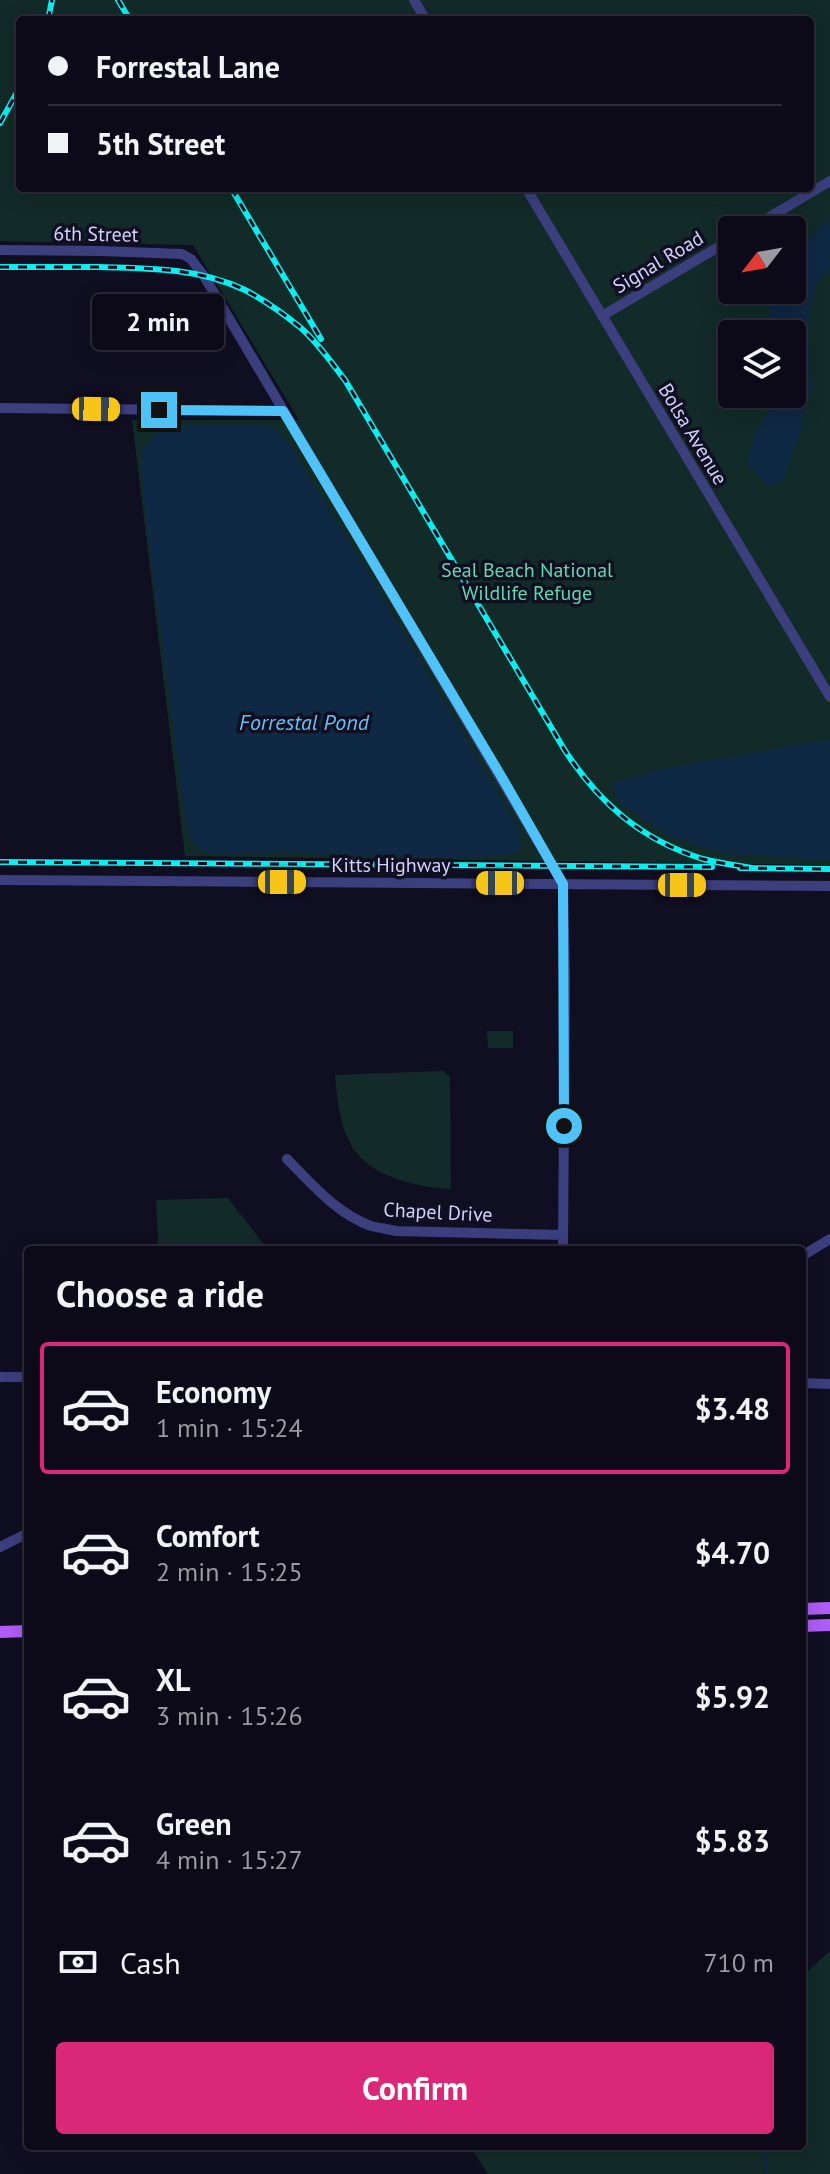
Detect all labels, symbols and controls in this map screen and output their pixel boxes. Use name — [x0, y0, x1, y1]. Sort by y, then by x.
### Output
text: Forrestal Lane — [96, 47, 280, 86]
text: 5th Street — [96, 124, 225, 163]
north arrow — [718, 216, 806, 304]
map controls — [718, 216, 806, 408]
street label: 6th Street — [53, 220, 139, 248]
street label: Signal Road — [608, 225, 708, 299]
callout: 2 min — [93, 294, 225, 350]
text: 2 min — [126, 305, 190, 338]
button: layers — [718, 320, 806, 408]
street label: Bolsa Avenue — [653, 379, 733, 489]
route end — [141, 392, 177, 428]
car — [72, 397, 120, 421]
park label: Seal Beach National Wildlife Refuge — [441, 557, 613, 606]
water label: Forrestal Pond — [239, 708, 370, 736]
street label: Kitts Highway — [331, 852, 451, 878]
car — [258, 870, 306, 894]
car — [476, 871, 524, 895]
car — [658, 873, 706, 897]
route start — [546, 1108, 582, 1144]
street label: Chapel Drive — [383, 1196, 493, 1228]
text: Choose a ride — [56, 1270, 264, 1317]
icon: car — [60, 1372, 132, 1444]
text: Economy — [156, 1372, 271, 1411]
text: $3.48 — [695, 1389, 770, 1428]
text: 1 min · 15:24 — [156, 1411, 303, 1444]
icon: car — [60, 1516, 132, 1588]
text: Comfort — [156, 1516, 259, 1555]
text: $4.70 — [695, 1533, 770, 1572]
text: 2 min · 15:25 — [156, 1555, 303, 1588]
icon: car — [60, 1660, 132, 1732]
text: XL — [156, 1660, 190, 1699]
text: $5.92 — [695, 1677, 770, 1716]
text: 3 min · 15:26 — [156, 1699, 303, 1732]
icon: car — [60, 1804, 132, 1876]
text: Green — [156, 1804, 231, 1843]
text: $5.83 — [695, 1821, 770, 1860]
text: 4 min · 15:27 — [156, 1843, 303, 1876]
icon: cash — [56, 1940, 100, 1984]
text: Cash — [120, 1943, 181, 1982]
text: 710 m — [703, 1946, 774, 1979]
button: Confirm — [56, 2042, 774, 2134]

